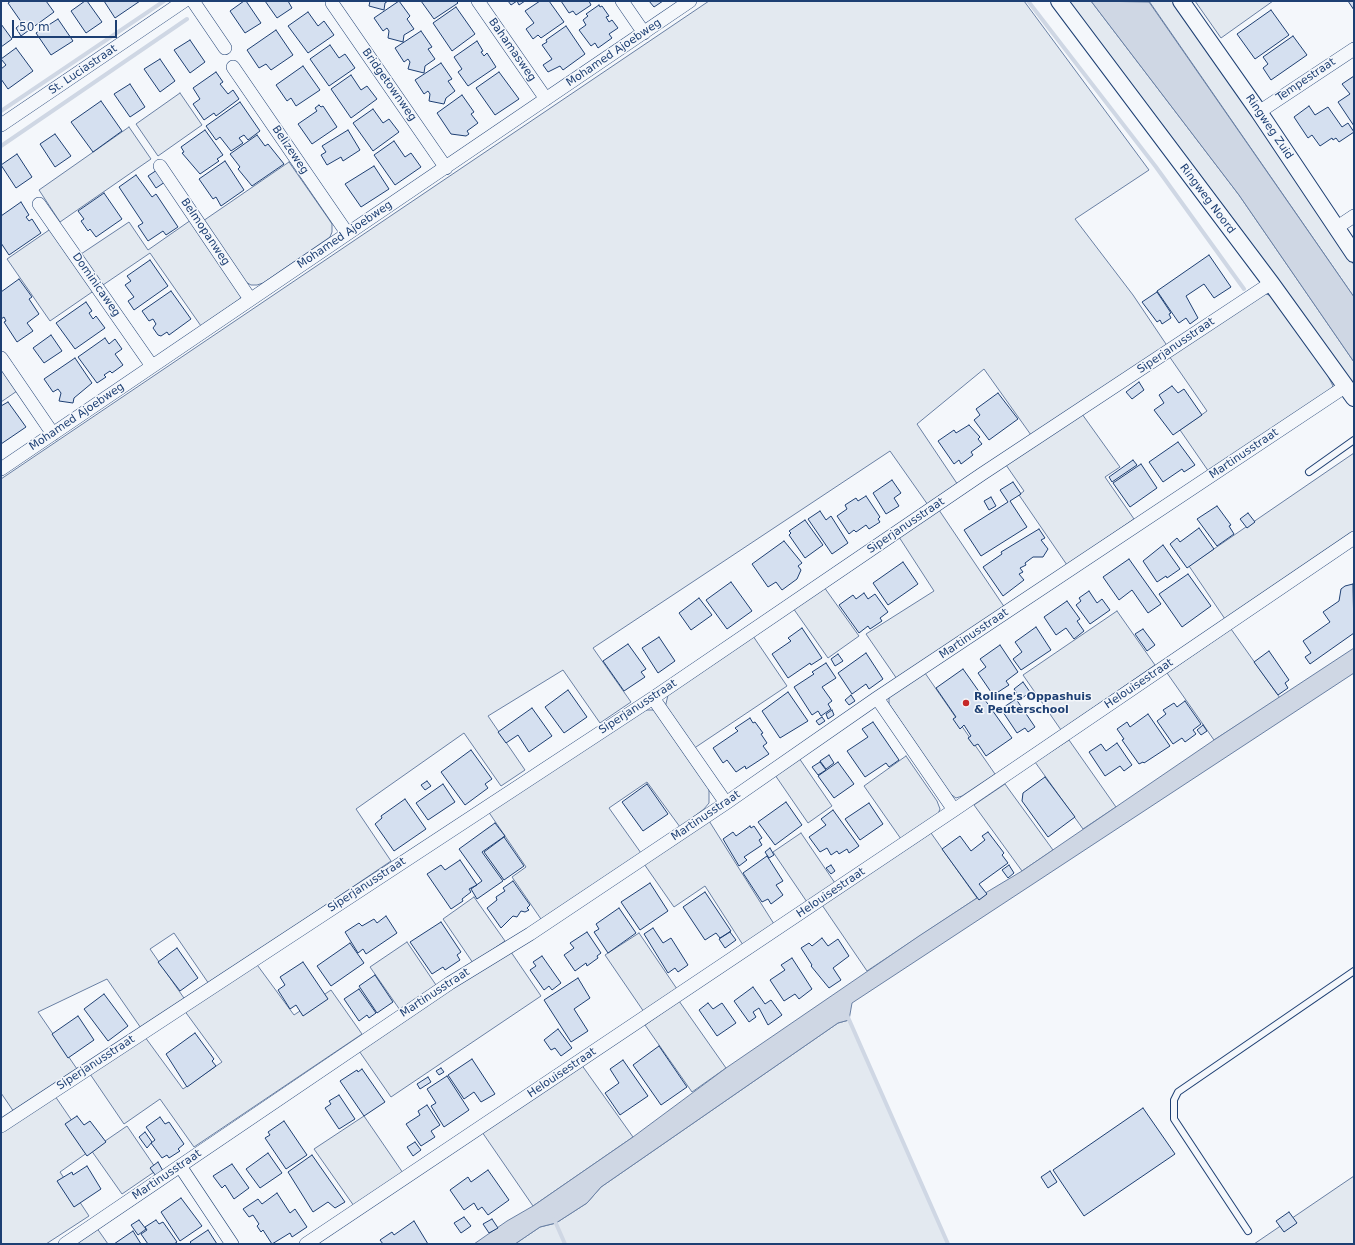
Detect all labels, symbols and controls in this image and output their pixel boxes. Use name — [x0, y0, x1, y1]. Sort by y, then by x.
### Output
scale bar — [14, 12, 119, 38]
street label: Bahamasweg — [485, 16, 539, 84]
street label: Mohamed Ajoebweg — [564, 16, 664, 90]
text: 50 m — [19, 20, 50, 34]
street label: St. Luciastraat — [46, 42, 120, 98]
street label: Bridgetownweg — [359, 46, 419, 124]
street label: Tempestraat — [1274, 55, 1338, 105]
street label: Ringweg Zuid — [1242, 92, 1296, 162]
street label: Belizeweg — [269, 123, 311, 177]
street label: Ringweg Noord — [1176, 162, 1238, 236]
street label: Belmopanweg — [178, 196, 232, 268]
street label: Mohamed Ajoebweg — [295, 198, 395, 272]
street label: Dominicaweg — [69, 251, 123, 319]
street label: Siperjanusstraat — [1135, 315, 1217, 377]
street label: Mohamed Ajoebweg — [27, 380, 127, 454]
street label: Martinusstraat — [1207, 426, 1281, 482]
street label: Siperjanusstraat — [865, 495, 947, 557]
street label: Martinusstraat — [937, 606, 1011, 662]
street label: Helouisestraat — [1102, 656, 1176, 712]
street label: Siperjanusstraat — [597, 677, 679, 737]
place label: Roline's Oppashuis & Peuterschool — [974, 690, 1092, 716]
marker: Roline's Oppashuis & Peuterschool — [961, 698, 971, 708]
street label: Martinusstraat — [669, 788, 743, 844]
street label: Siperjanusstraat — [326, 855, 408, 915]
street label: Helouisestraat — [794, 865, 868, 921]
street label: Martinusstraat — [398, 966, 472, 1020]
street label: Siperjanusstraat — [55, 1033, 137, 1093]
street label: Helouisestraat — [525, 1045, 599, 1101]
street label: Martinusstraat — [130, 1147, 204, 1203]

